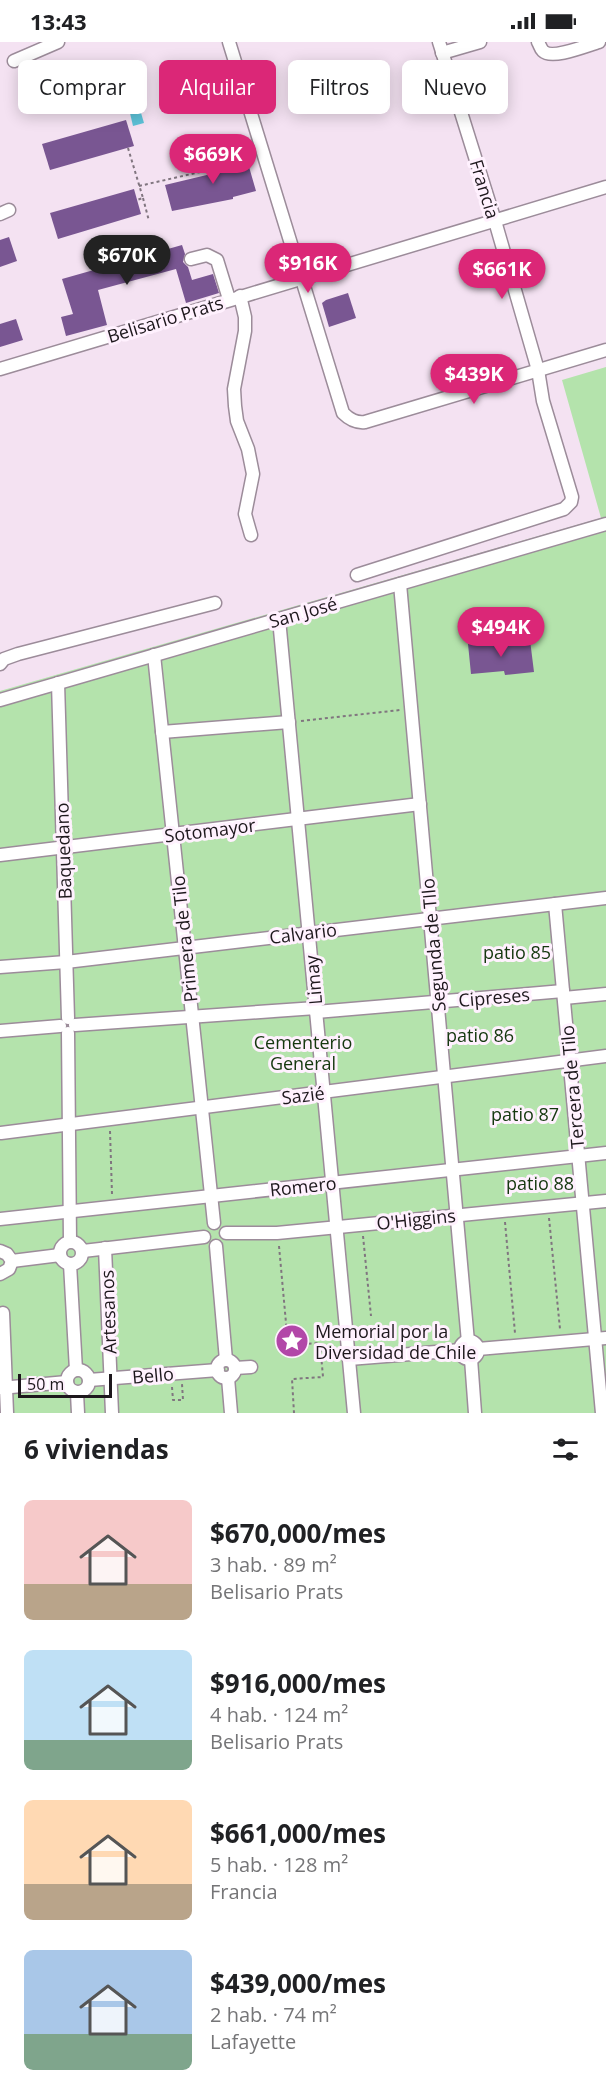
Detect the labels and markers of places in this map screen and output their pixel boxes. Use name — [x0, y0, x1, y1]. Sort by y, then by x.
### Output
pin: $669K — [171, 134, 255, 185]
pin: $670K — [85, 235, 169, 286]
pin: $916K — [266, 243, 350, 294]
pin: $661K — [460, 249, 544, 300]
pin: $439K — [432, 354, 516, 405]
pin: $494K — [459, 607, 543, 658]
place label: Memorial por la Diversidad de Chile — [315, 1319, 476, 1364]
place icon: Memorial por la Diversidad de Chile — [274, 1323, 310, 1359]

